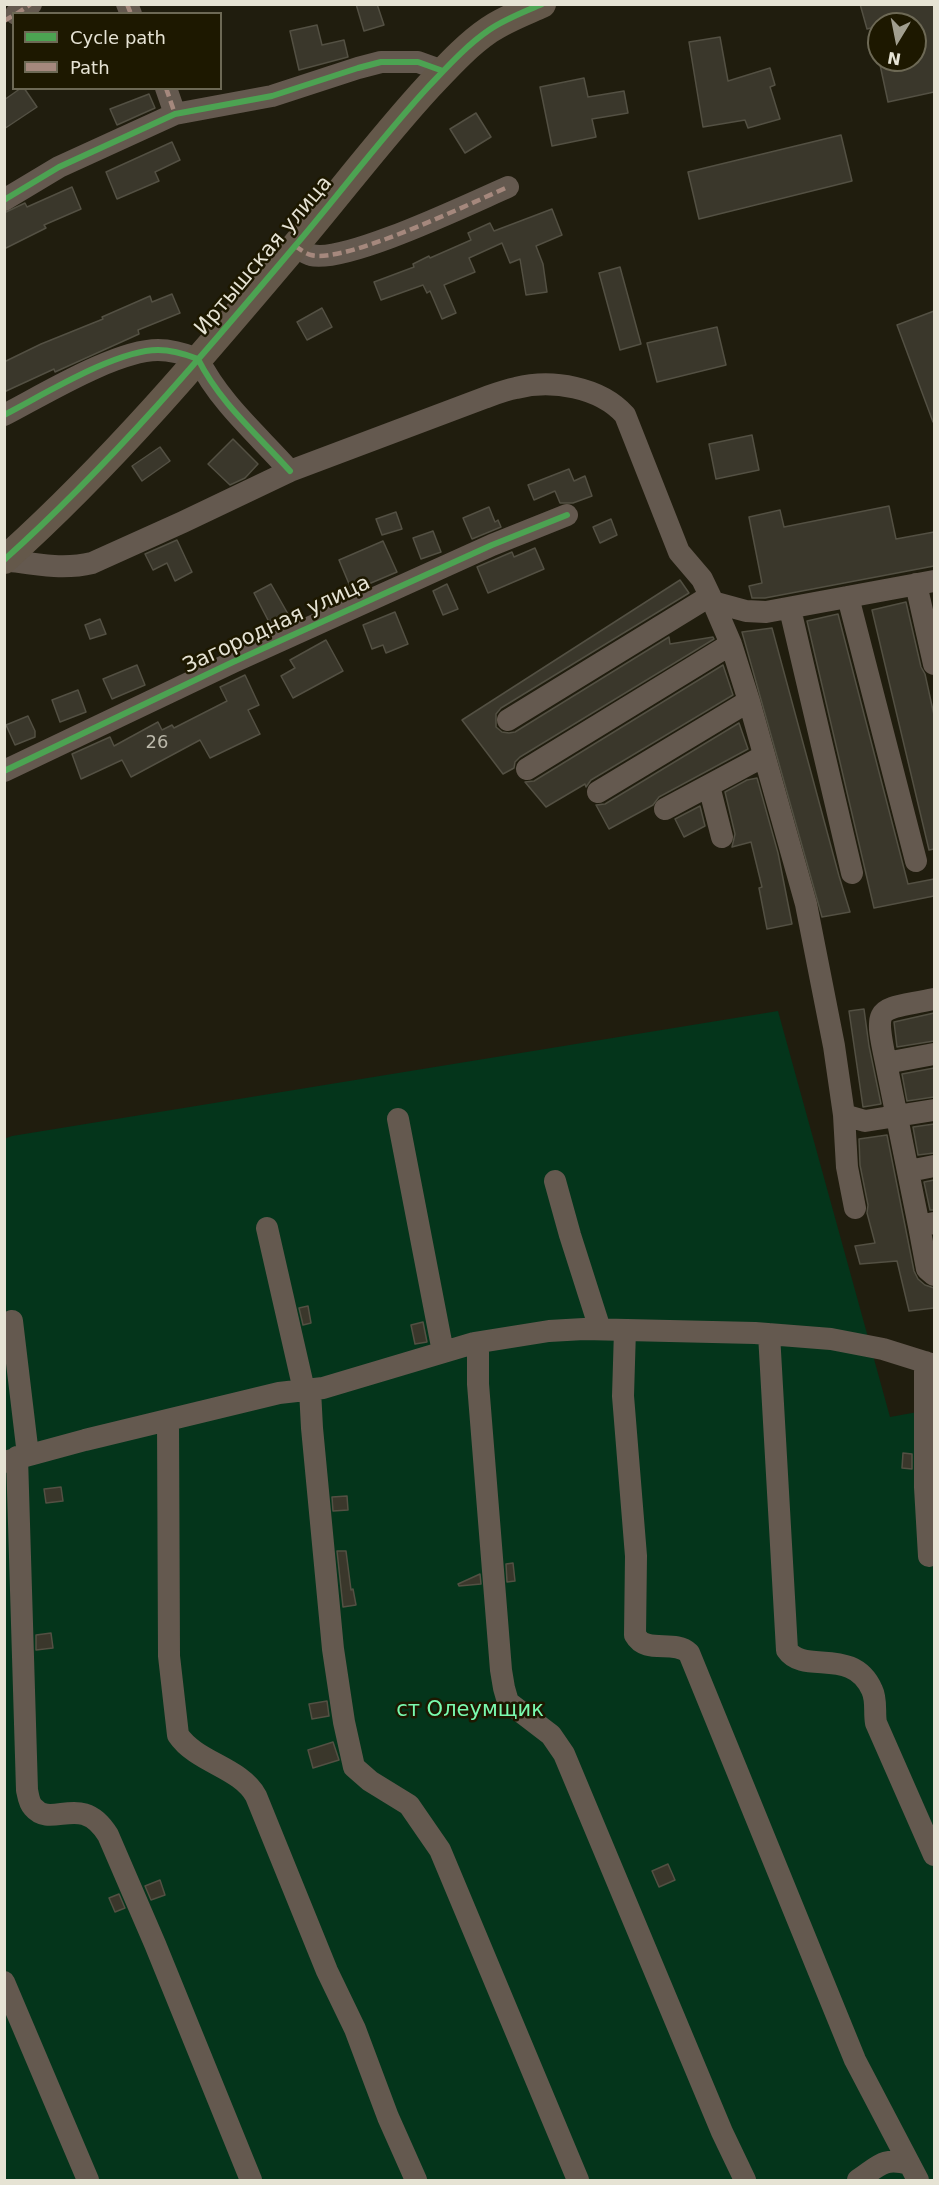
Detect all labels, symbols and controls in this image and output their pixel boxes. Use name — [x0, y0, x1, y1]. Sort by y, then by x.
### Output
legend — [12, 12, 222, 90]
north arrow — [867, 12, 927, 72]
text: Cycle path — [70, 27, 166, 48]
text: N — [886, 48, 902, 69]
text: Path — [70, 57, 110, 78]
street label: Иртышская улица — [190, 171, 338, 341]
street label: Загородная улица — [179, 571, 375, 679]
house number: 26 — [146, 732, 168, 754]
park label: ст Олеумщик — [396, 1698, 544, 1724]

